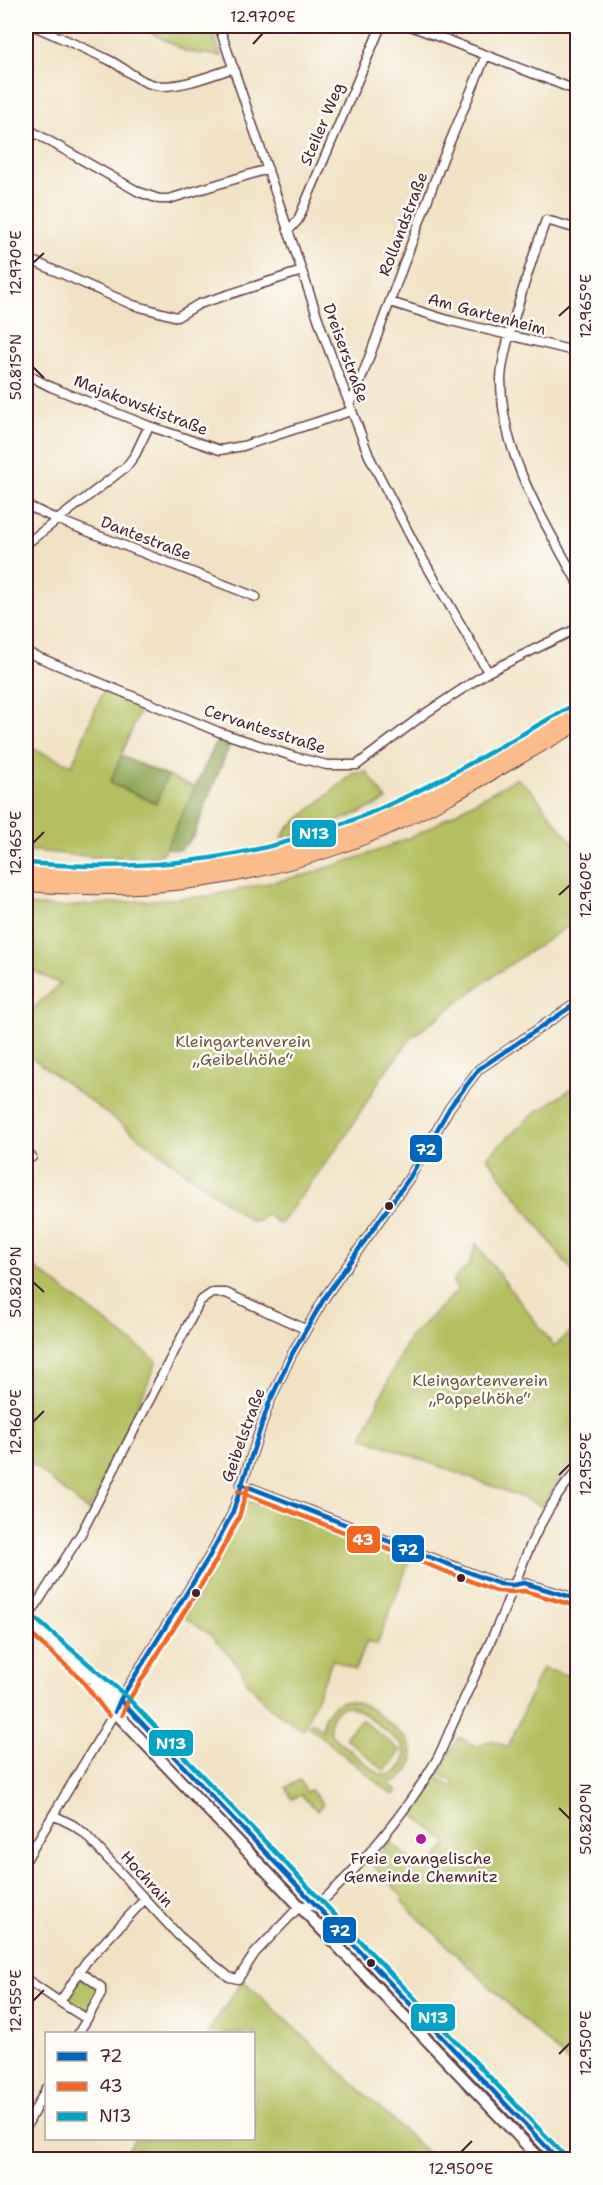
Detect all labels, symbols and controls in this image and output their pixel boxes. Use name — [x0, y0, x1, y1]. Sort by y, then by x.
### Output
text: 12.970°E — [230, 7, 296, 27]
street label: Steiler Weg — [295, 79, 349, 169]
street label: Rollandstraße — [373, 169, 433, 279]
text: 12.970°E — [6, 230, 26, 296]
text: 12.965°E — [576, 274, 596, 338]
street label: Am Gartenheim — [426, 288, 549, 340]
street label: Dreiserstraße — [318, 301, 374, 405]
text: 50.815°N — [6, 334, 26, 400]
street label: Majakowskistraße — [71, 370, 211, 440]
street label: Dantestraße — [98, 511, 194, 565]
street label: Cervantesstraße — [201, 699, 329, 759]
text: 12.965°E — [6, 811, 26, 875]
line badge: N13 — [291, 819, 337, 848]
text: N13 — [299, 823, 329, 844]
text: 12.960°E — [576, 852, 596, 918]
park label: Kleingartenverein „Geibelhöhe“ — [175, 1031, 311, 1070]
line badge: 72 — [409, 1134, 443, 1163]
text: 72 — [415, 1139, 437, 1160]
unlabelled marker — [383, 1200, 395, 1212]
text: 50.820°N — [6, 1246, 26, 1318]
park label: Kleingartenverein „Pappelhöhe“ — [412, 1370, 548, 1409]
street label: Geibelstraße — [216, 1385, 270, 1485]
text: 12.960°E — [6, 1389, 26, 1455]
text: 12.955°E — [576, 1432, 596, 1496]
line badge: 43 — [346, 1525, 381, 1554]
text: 43 — [352, 1529, 374, 1550]
line badge: 72 — [391, 1534, 425, 1563]
text: 72 — [397, 1539, 419, 1560]
unlabelled marker — [455, 1572, 467, 1584]
unlabelled marker — [190, 1587, 202, 1599]
line badge: N13 — [148, 1729, 194, 1757]
text: N13 — [156, 1733, 186, 1754]
text: 50.820°N — [576, 1783, 596, 1855]
marker: Freie evangelische Gemeinde Chemnitz — [414, 1832, 428, 1846]
street label: Hochrain — [116, 1846, 178, 1912]
place label: Freie evangelische Gemeinde Chemnitz — [344, 1848, 498, 1887]
line badge: 72 — [322, 1916, 357, 1944]
text: 72 — [329, 1920, 351, 1941]
unlabelled marker — [365, 1957, 377, 1969]
text: 12.955°E — [6, 1969, 26, 2033]
line badge: N13 — [410, 2003, 456, 2032]
text: N13 — [418, 2007, 448, 2028]
text: 12.950°E — [576, 2011, 596, 2075]
legend — [45, 2032, 255, 2140]
text: 72 — [99, 2044, 123, 2068]
text: 43 — [99, 2074, 123, 2098]
text: N13 — [99, 2104, 132, 2128]
text: 12.950°E — [429, 2159, 493, 2179]

